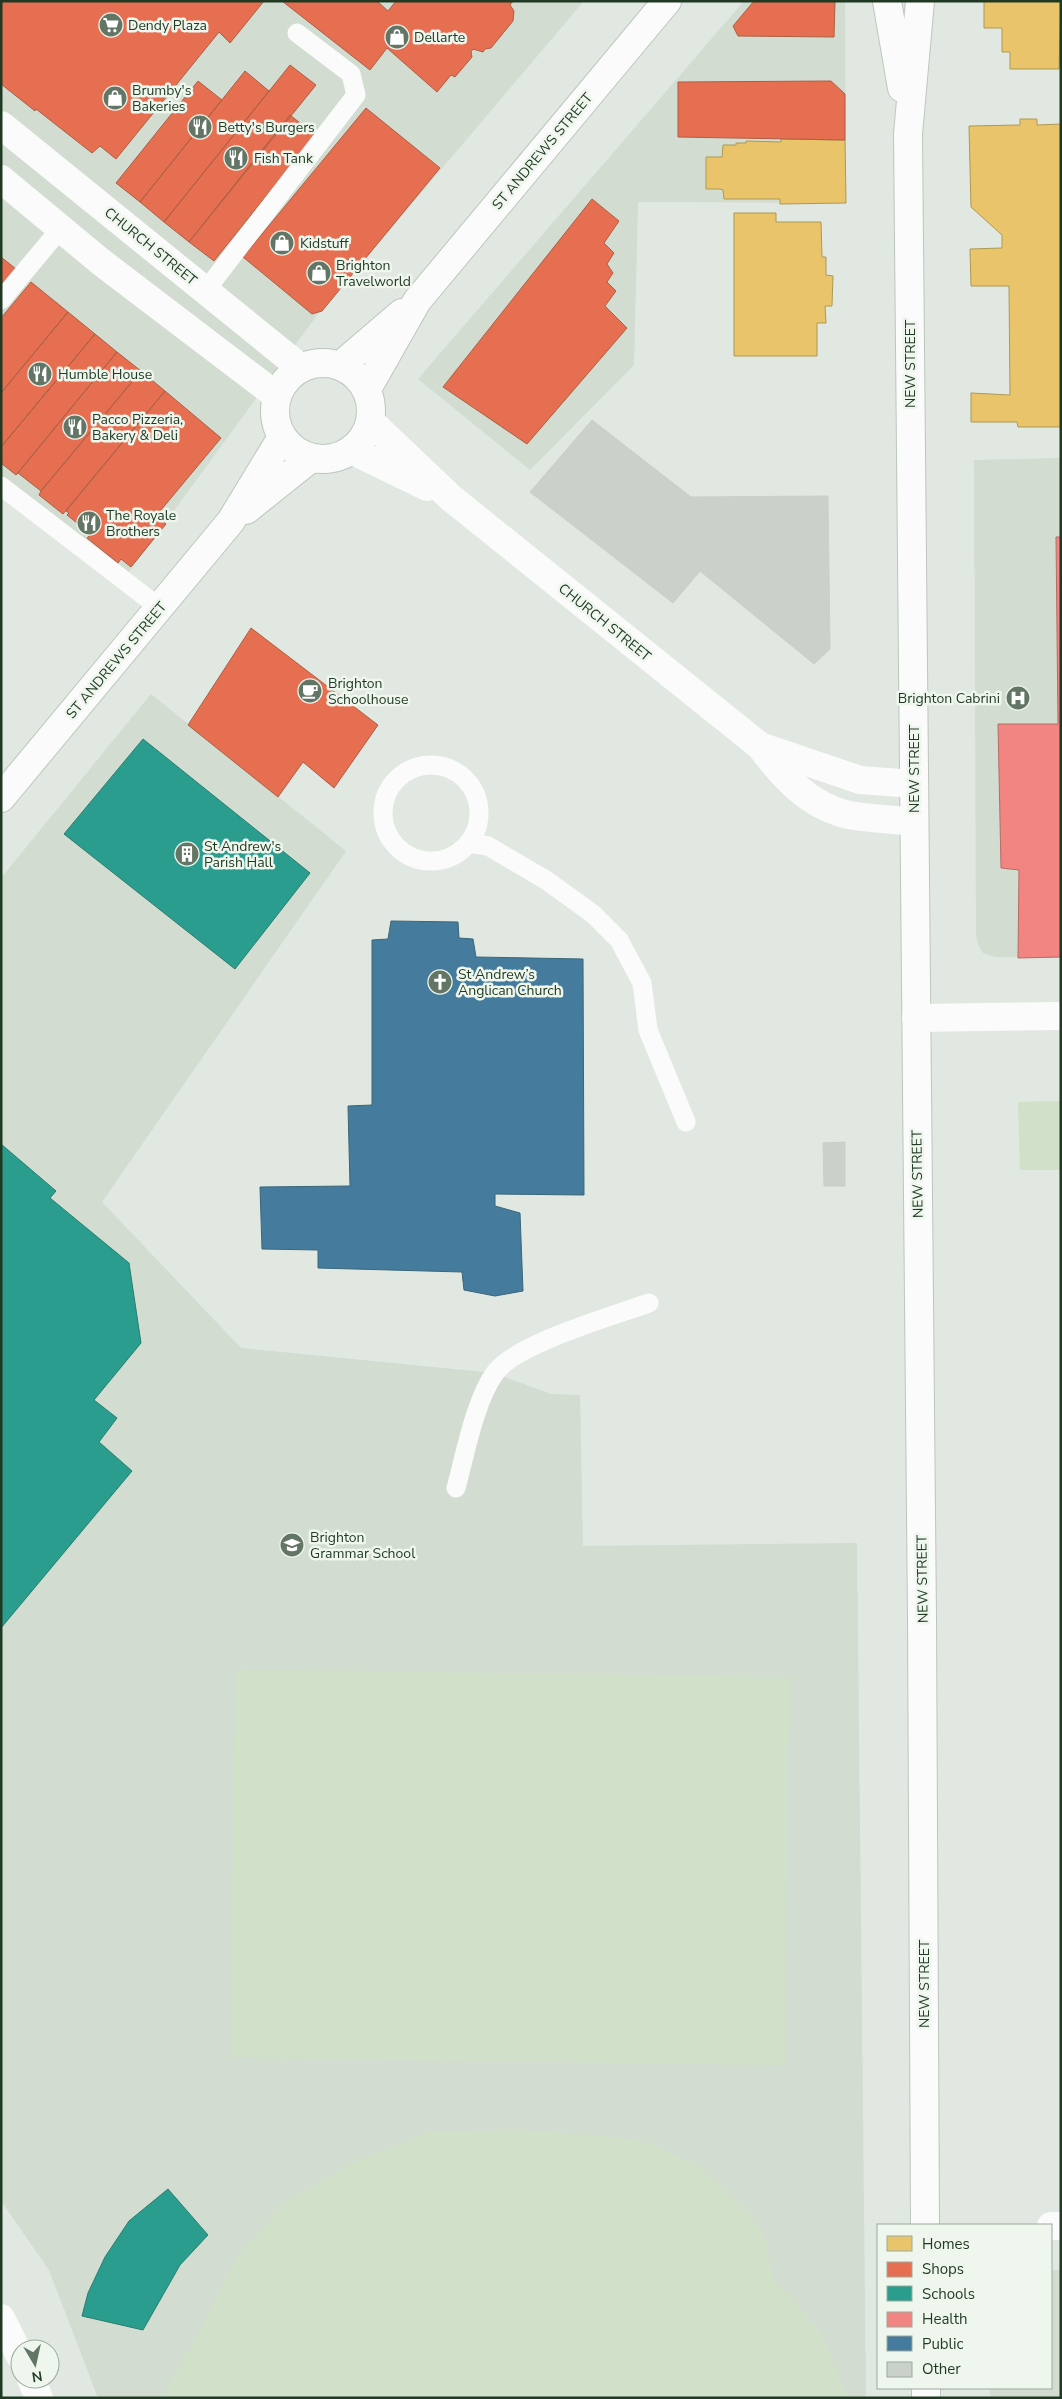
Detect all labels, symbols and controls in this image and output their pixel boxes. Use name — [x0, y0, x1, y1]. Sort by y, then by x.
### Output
supermarket icon: Dendy Plaza — [98, 12, 124, 38]
place label: Dendy Plaza — [128, 16, 207, 35]
shop icon: Dellarte — [384, 24, 410, 50]
place label: Dellarte — [414, 28, 465, 47]
place label: Brumby's Bakeries — [132, 81, 192, 116]
shop icon: Brumby's Bakeries — [102, 85, 128, 111]
street label: ST ANDREWS STREET — [488, 88, 597, 214]
restaurant icon: Betty's Burgers — [187, 114, 213, 140]
place label: Betty's Burgers — [218, 118, 315, 137]
restaurant icon: Fish Tank — [223, 145, 249, 171]
place label: Fish Tank — [254, 149, 314, 168]
street label: CHURCH STREET — [100, 203, 201, 290]
shop icon: Kidstuff — [269, 230, 295, 256]
place label: Kidstuff — [300, 234, 349, 253]
place label: Brighton Travelworld — [336, 256, 411, 291]
shop icon: Brighton Travelworld — [306, 260, 332, 286]
street label: NEW STREET — [901, 319, 920, 408]
restaurant icon: Humble House — [27, 361, 53, 387]
place label: Humble House — [58, 365, 152, 384]
place label: Pacco Pizzeria, Bakery & Deli — [92, 410, 183, 445]
restaurant icon: Pacco Pizzeria, Bakery & Deli — [62, 414, 88, 440]
place label: The Royale Brothers — [106, 506, 176, 541]
restaurant icon: The Royale Brothers — [76, 510, 102, 536]
street label: CHURCH STREET — [554, 579, 655, 666]
street label: ST ANDREWS STREET — [62, 597, 171, 723]
place label: Brighton Schoolhouse — [328, 674, 409, 709]
cafe icon: Brighton Schoolhouse — [297, 678, 323, 704]
hospital icon: Brighton Cabrini — [1005, 685, 1031, 711]
place label: Brighton Cabrini — [898, 689, 1000, 708]
street label: NEW STREET — [905, 724, 924, 813]
place label: St Andrew's Parish Hall — [204, 837, 282, 872]
building icon: St Andrew's Parish Hall — [174, 841, 200, 867]
place label: St Andrew’s Anglican Church — [458, 965, 562, 1000]
church icon: St Andrew’s Anglican Church — [427, 969, 453, 995]
street label: NEW STREET — [907, 1129, 928, 1218]
place label: Brighton Grammar School — [310, 1528, 416, 1563]
school or university icon: Brighton Grammar School — [279, 1532, 305, 1558]
street label: NEW STREET — [912, 1534, 933, 1623]
street label: NEW STREET — [915, 1939, 934, 2028]
legend — [877, 2224, 1052, 2389]
text: Homes — [922, 2234, 970, 2254]
text: Shops — [922, 2259, 964, 2279]
text: Schools — [922, 2284, 975, 2304]
text: Health — [922, 2309, 967, 2329]
text: Public — [922, 2334, 963, 2354]
north arrow — [10, 2339, 60, 2389]
text: Other — [922, 2359, 961, 2379]
text: N — [30, 2366, 44, 2387]

